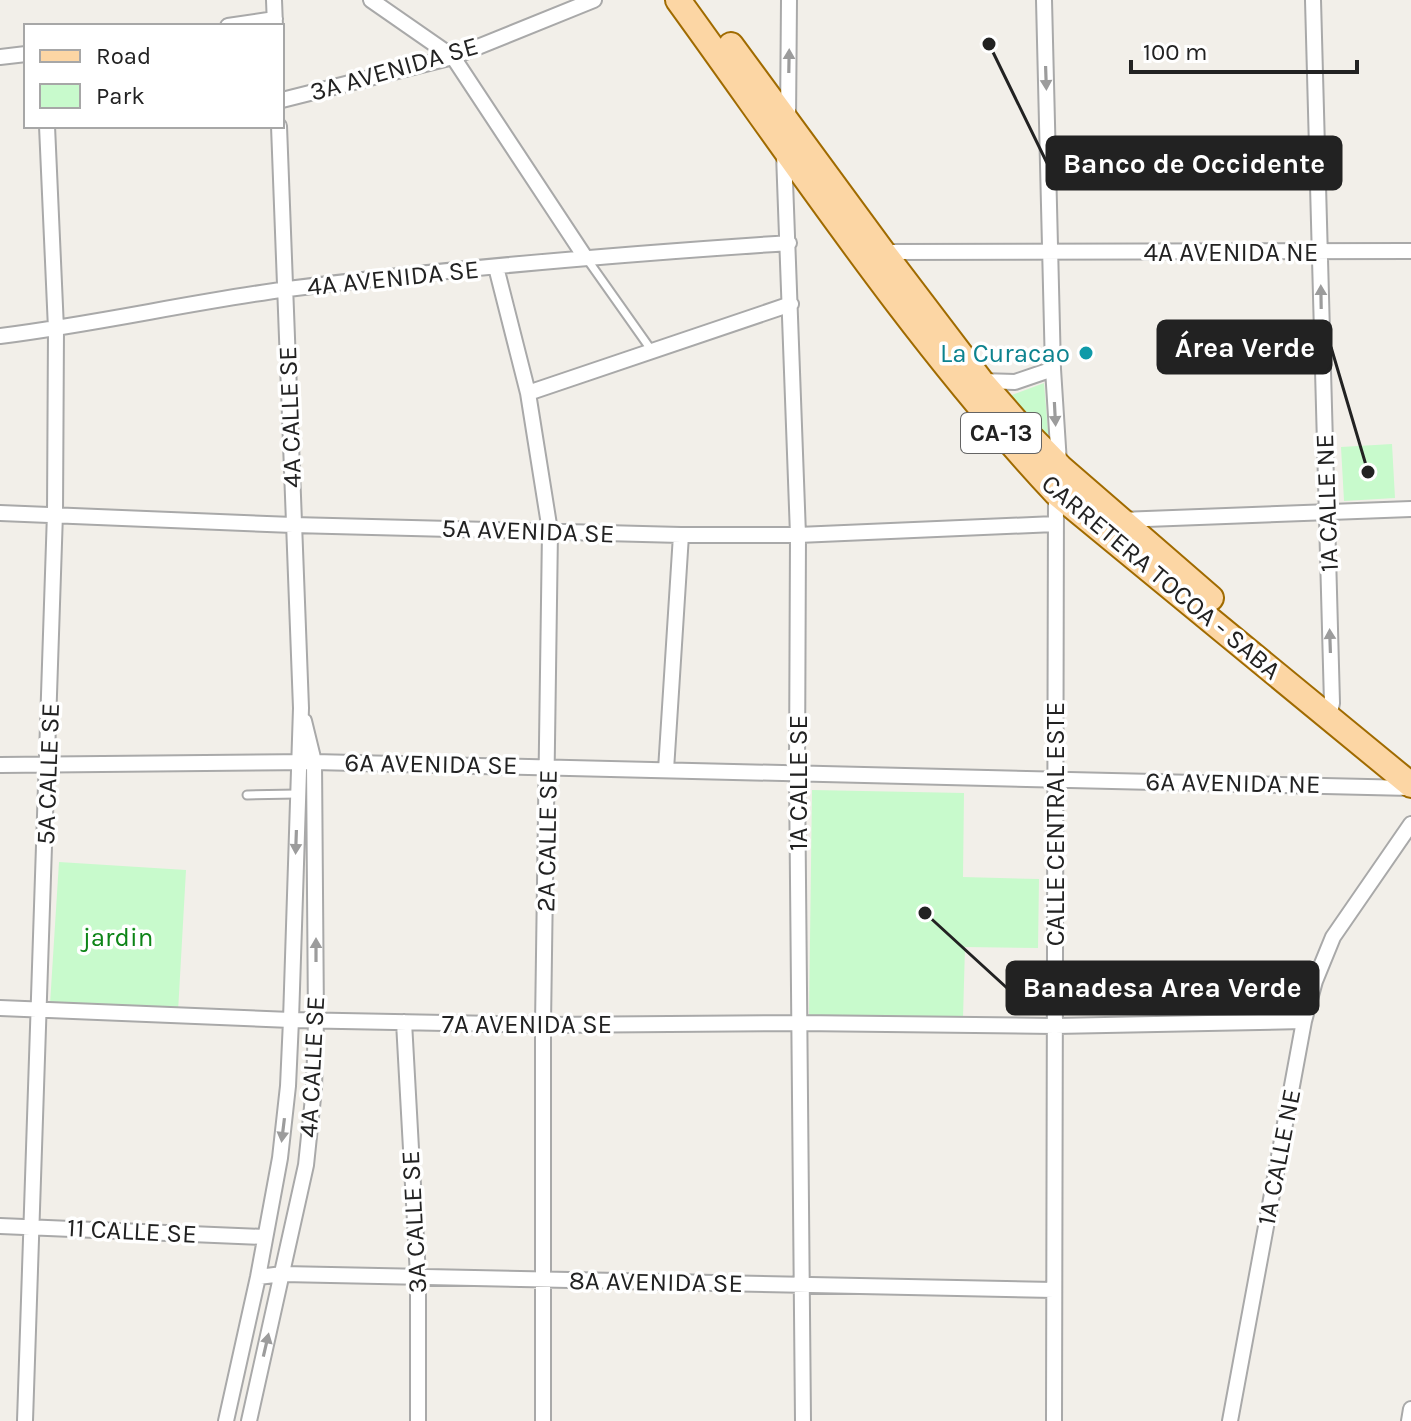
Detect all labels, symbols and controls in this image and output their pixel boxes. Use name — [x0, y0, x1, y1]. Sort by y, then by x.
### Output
legend — [24, 24, 284, 128]
scale bar — [1131, 24, 1357, 74]
street label: 3A AVENIDA SE — [306, 30, 482, 108]
text: 100 m — [1143, 38, 1208, 66]
text: Road — [96, 42, 151, 70]
one-way arrow — [783, 48, 795, 73]
one-way arrow — [1040, 66, 1053, 91]
text: Park — [96, 82, 145, 110]
callout: Banco de Occidente — [1047, 137, 1341, 189]
text: Banco de Occidente — [1063, 147, 1325, 180]
street label: 4A AVENIDA NE — [1144, 237, 1318, 268]
street label: 4A AVENIDA SE — [305, 254, 481, 302]
one-way arrow — [1315, 284, 1328, 309]
callout: Área Verde — [1158, 321, 1331, 373]
text: Área Verde — [1175, 330, 1315, 364]
place label: La Curacao — [940, 338, 1070, 369]
marker: La Curacao — [1077, 344, 1095, 362]
street label: 4A CALLE SE — [272, 346, 308, 488]
one-way arrow — [1049, 402, 1062, 427]
road number: CA-13 — [961, 413, 1041, 453]
street label: 1A CALLE NE — [1309, 433, 1345, 573]
street label: CARRETERA TOCOA - SABA — [1035, 468, 1287, 686]
street label: 5A AVENIDA SE — [441, 512, 615, 550]
one-way arrow — [1324, 628, 1337, 653]
street label: 5A CALLE SE — [30, 702, 66, 846]
street label: CALLE CENTRAL ESTE — [1040, 702, 1071, 946]
street label: 1A CALLE SE — [783, 715, 814, 851]
street label: 6A AVENIDA SE — [344, 747, 518, 781]
street label: 6A AVENIDA NE — [1145, 766, 1321, 800]
street label: 2A CALLE SE — [530, 769, 564, 913]
one-way arrow — [289, 830, 302, 855]
park label: jardin — [80, 922, 153, 953]
one-way arrow — [310, 937, 322, 962]
callout: Banadesa Area Verde — [1007, 962, 1318, 1014]
text: Banadesa Area Verde — [1022, 971, 1302, 1004]
street label: 4A CALLE SE — [293, 995, 331, 1139]
street label: 7A AVENIDA SE — [442, 1009, 612, 1040]
street label: 1A CALLE NE — [1251, 1086, 1307, 1228]
one-way arrow — [276, 1118, 289, 1143]
street label: 3A CALLE SE — [395, 1150, 433, 1294]
street label: 11 CALLE SE — [66, 1212, 198, 1250]
street label: 8A AVENIDA SE — [569, 1265, 743, 1299]
one-way arrow — [261, 1332, 273, 1357]

